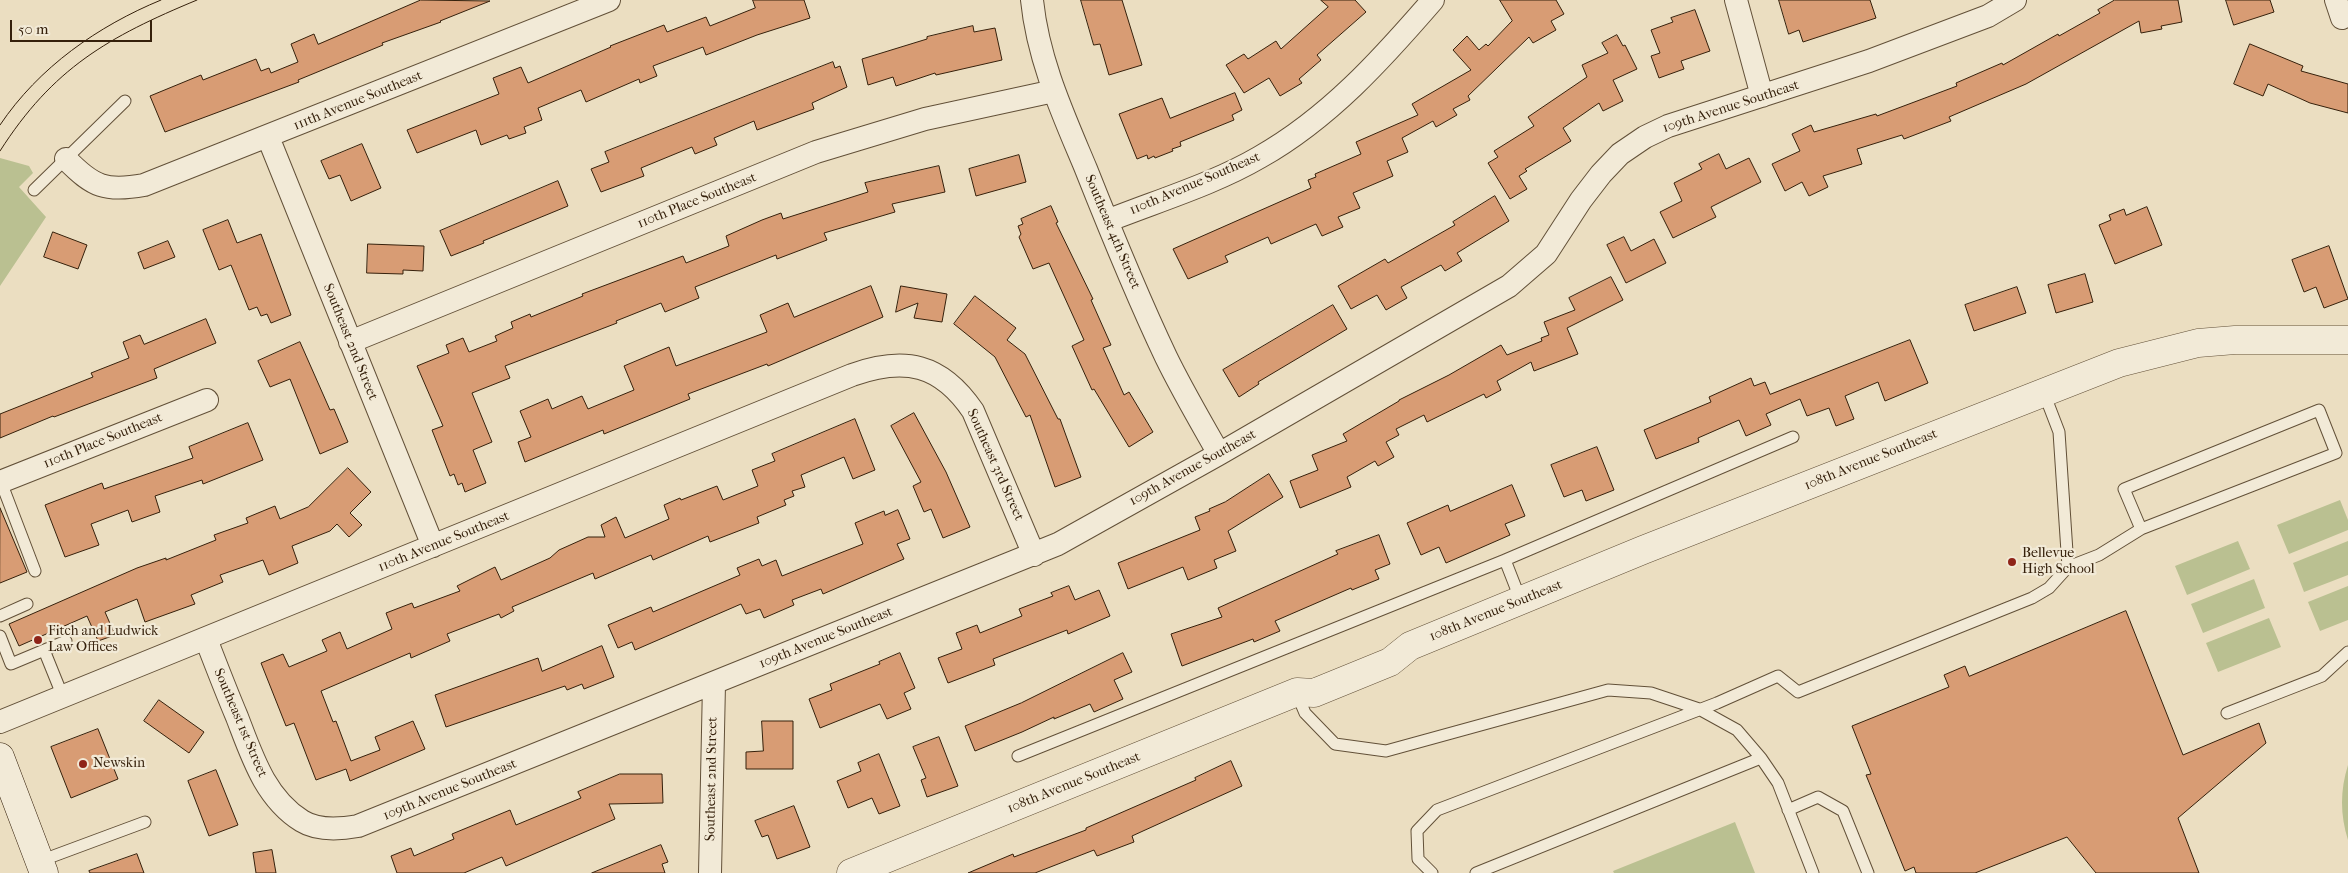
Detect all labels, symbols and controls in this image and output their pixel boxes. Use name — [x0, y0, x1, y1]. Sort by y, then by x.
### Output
scale bar — [12, 10, 155, 42]
text: 50 m — [18, 20, 48, 38]
street label: 111th Avenue Southeast — [291, 67, 425, 135]
street label: 109th Avenue Southeast — [1661, 77, 1801, 137]
street label: 110th Avenue Southeast — [1127, 149, 1263, 219]
street label: 110th Place Southeast — [635, 169, 759, 233]
street label: Southeast 4th Street — [1080, 172, 1144, 292]
street label: Southeast 2nd Street — [319, 281, 381, 403]
street label: Southeast 3rd Street — [963, 407, 1027, 523]
street label: 110th Place Southeast — [41, 409, 165, 473]
street label: 109th Avenue Southeast — [1127, 426, 1259, 510]
street label: 108th Avenue Southeast — [1802, 426, 1940, 494]
street label: 110th Avenue Southeast — [376, 508, 512, 576]
place label: Bellevue High School — [2022, 546, 2095, 578]
marker: Bellevue High School — [2006, 556, 2018, 568]
street label: 108th Avenue Southeast — [1427, 577, 1565, 645]
street label: 109th Avenue Southeast — [757, 604, 895, 672]
place label: Fitch and Ludwick Law Offices — [48, 624, 158, 656]
marker: Fitch and Ludwick Law Offices — [32, 634, 44, 646]
street label: Southeast 1st Street — [209, 666, 271, 780]
street label: Southeast 2nd Street — [703, 717, 721, 841]
street label: 108th Avenue Southeast — [1005, 749, 1143, 817]
place label: Newskin — [93, 756, 145, 772]
street label: 109th Avenue Southeast — [381, 756, 519, 824]
marker: Newskin — [77, 758, 89, 770]

